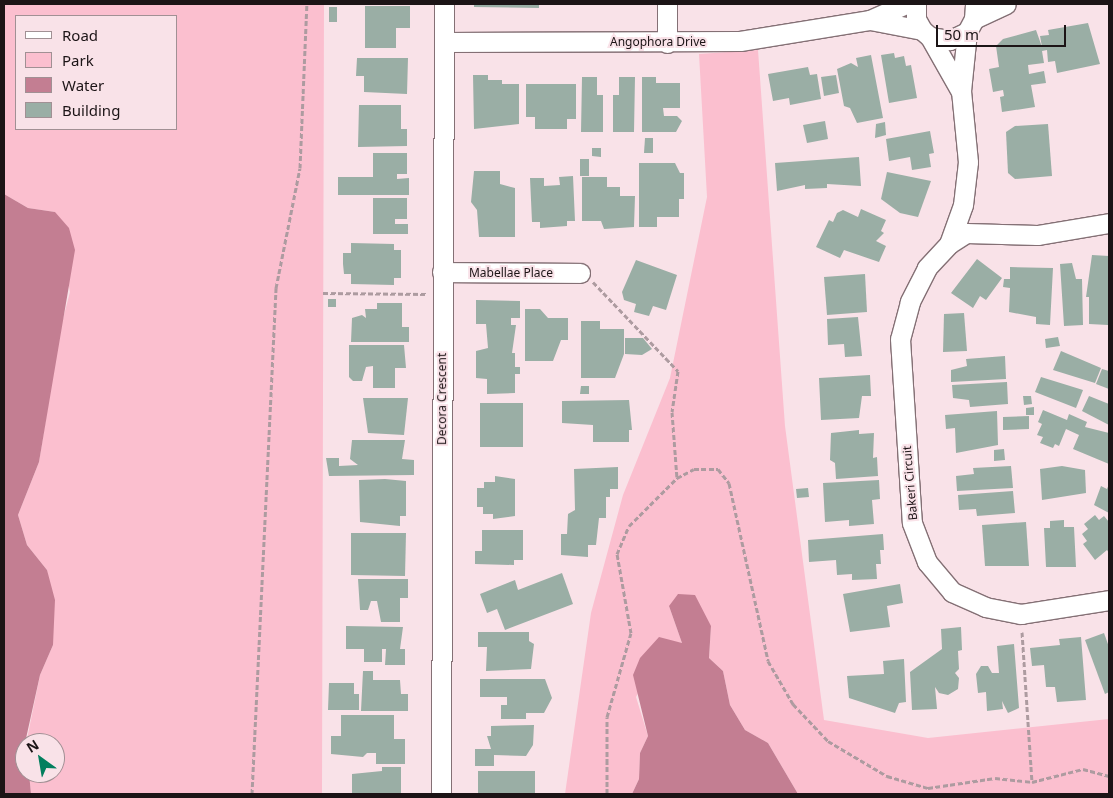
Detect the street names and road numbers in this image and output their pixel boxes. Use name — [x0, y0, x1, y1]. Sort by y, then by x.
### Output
street label: Angophora Drive — [610, 35, 706, 49]
street label: Mabellae Place — [469, 266, 553, 280]
street label: Decora Crescent — [435, 353, 449, 445]
street label: Bakeri Circuit — [900, 445, 920, 521]

